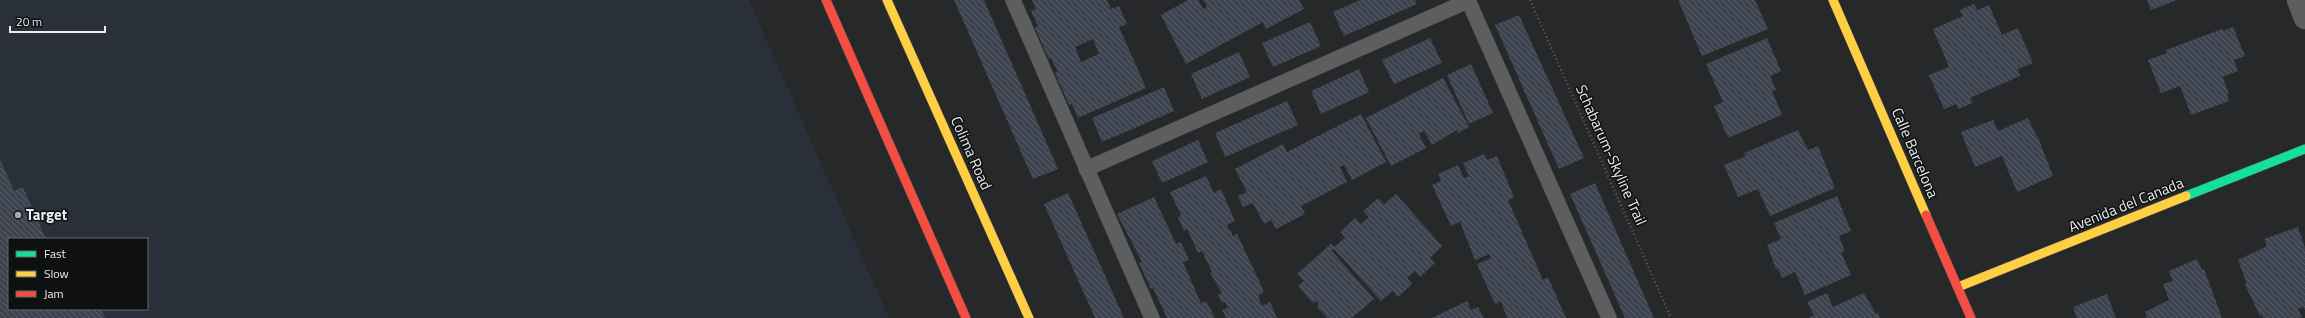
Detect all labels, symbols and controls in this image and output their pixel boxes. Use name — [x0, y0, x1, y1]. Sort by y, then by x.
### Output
scale bar — [10, 8, 105, 34]
text: 20 m — [16, 12, 42, 31]
street label: Schabarum-Skyline Trail — [1570, 81, 1653, 229]
street label: Calle Barcelona — [1886, 104, 1945, 202]
street label: Colima Road — [945, 112, 998, 193]
street label: Avenida del Canada — [2065, 171, 2187, 238]
place label: Target — [26, 203, 68, 226]
marker: Target — [13, 210, 23, 220]
legend — [8, 238, 148, 310]
text: Fast — [44, 244, 67, 263]
text: Slow — [44, 264, 69, 283]
text: Jam — [44, 284, 64, 303]

